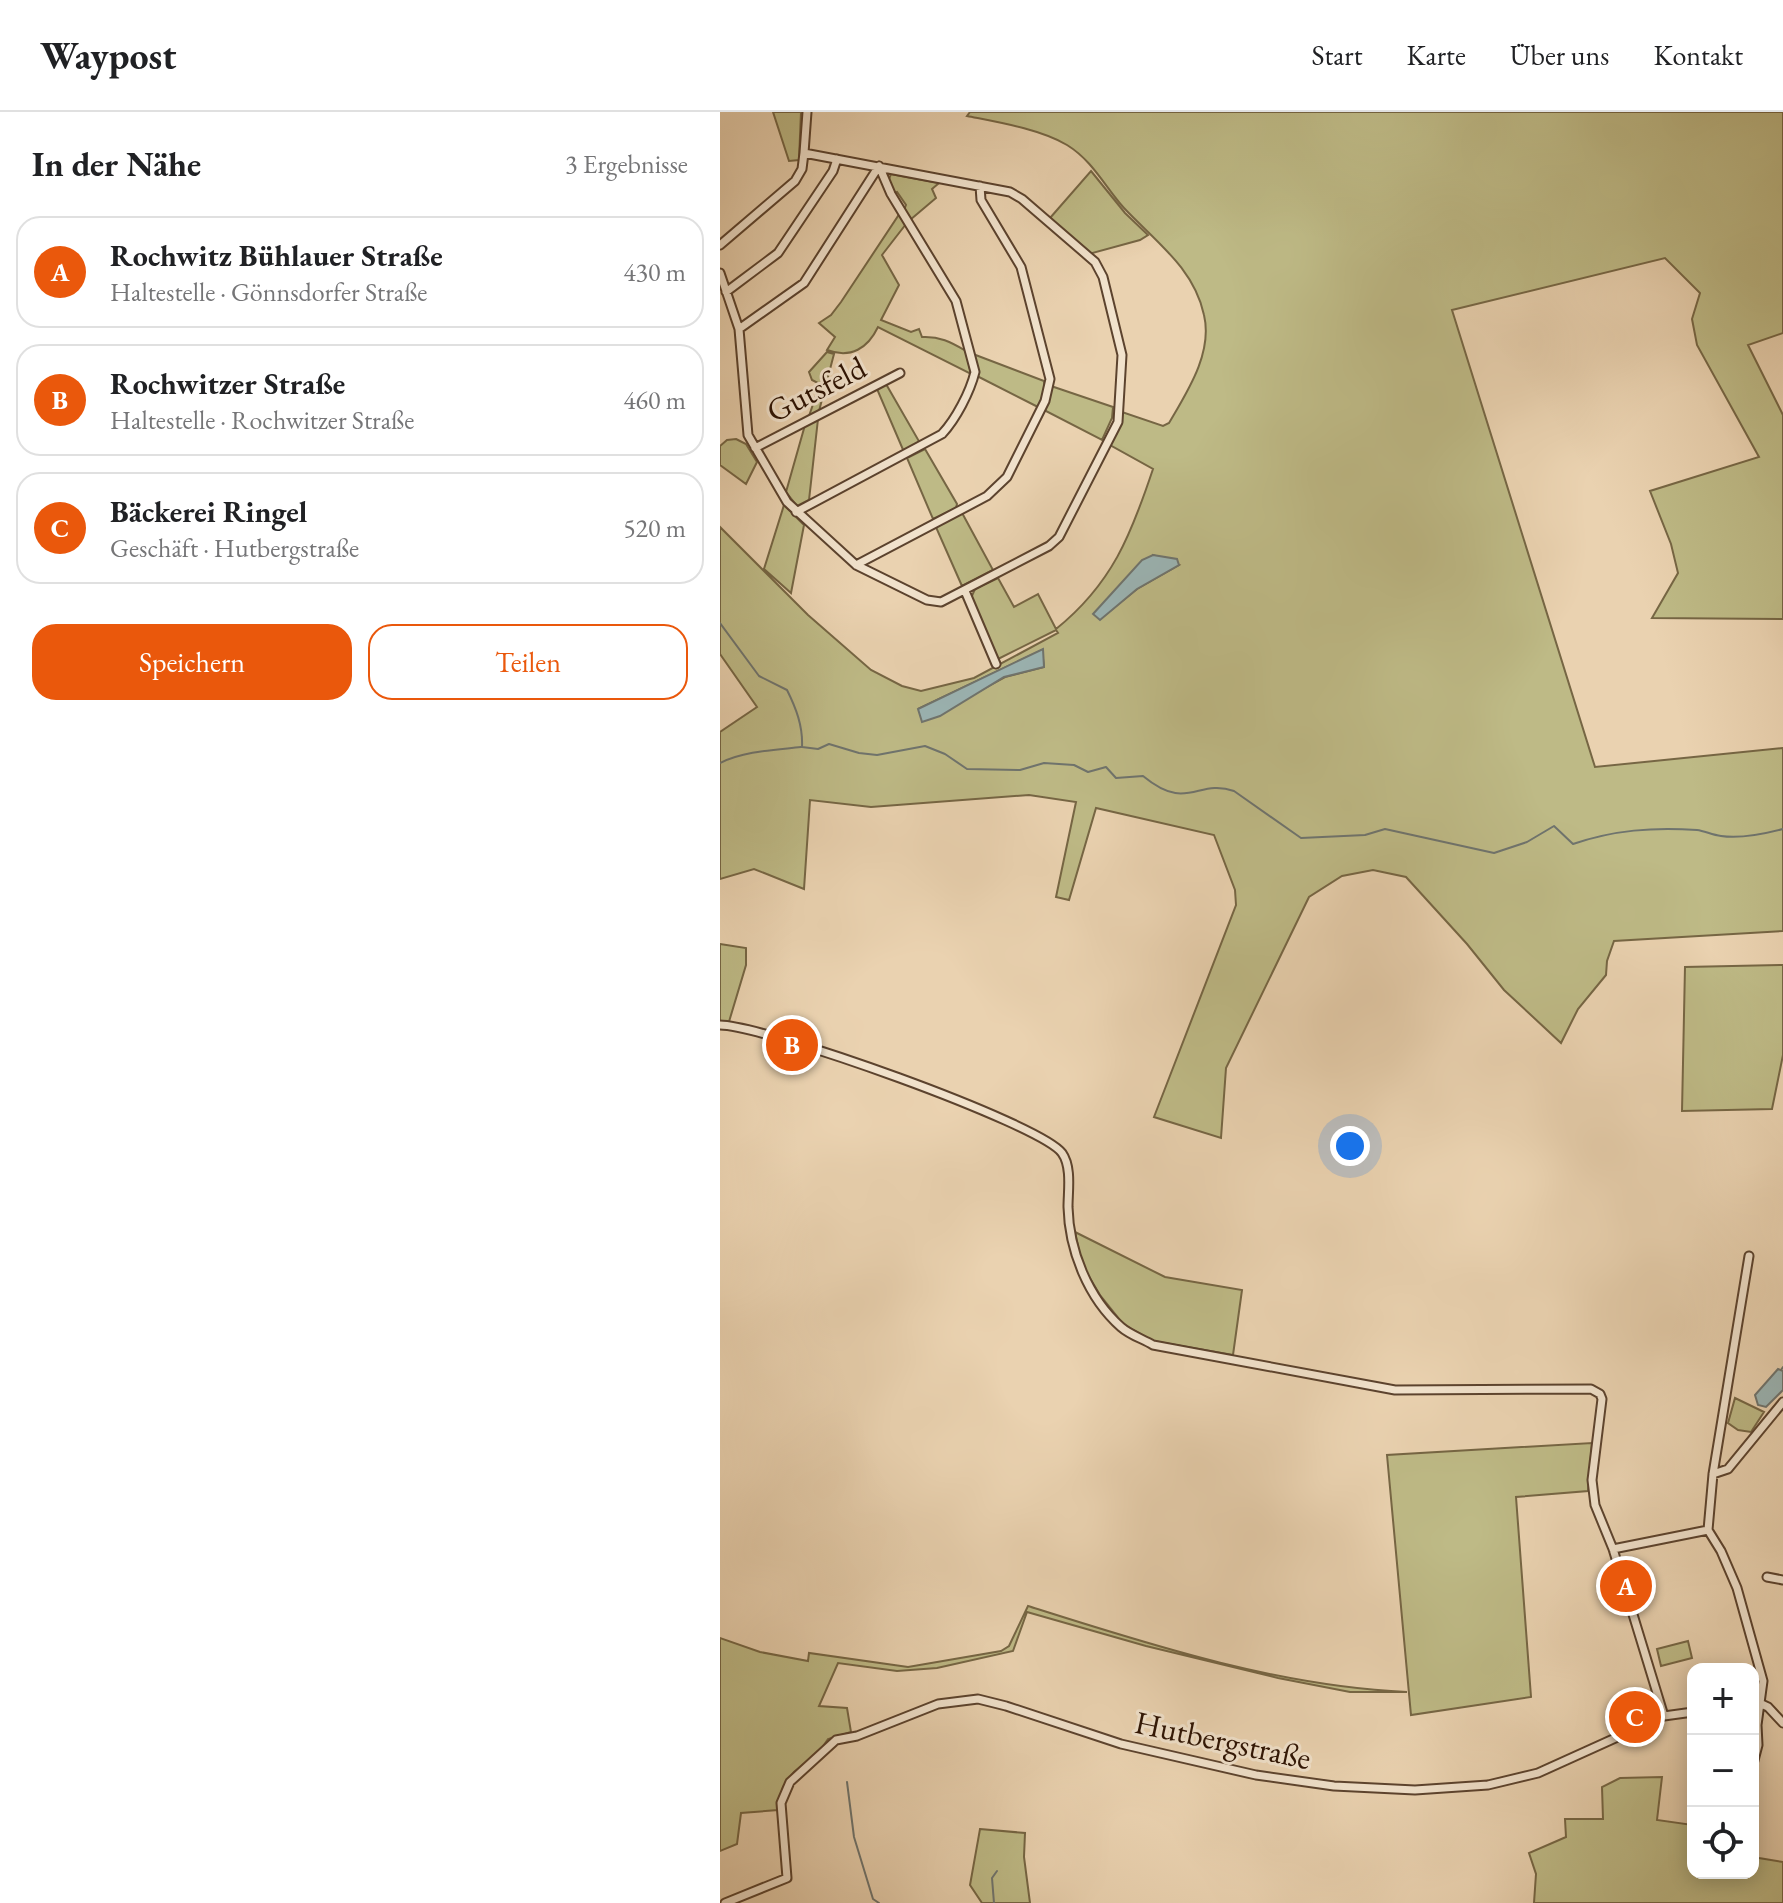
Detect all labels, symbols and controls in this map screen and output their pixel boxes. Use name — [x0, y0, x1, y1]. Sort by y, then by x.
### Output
text: Waypost — [40, 31, 177, 80]
text: Start — [1311, 37, 1363, 73]
text: Karte — [1407, 37, 1466, 73]
text: Über uns — [1510, 37, 1609, 73]
text: Kontakt — [1653, 37, 1743, 73]
text: In der Nähe — [32, 142, 201, 186]
text: 3 Ergebnisse — [565, 147, 688, 181]
text: Rochwitz Bühlauer Straße — [110, 236, 443, 275]
text: A — [51, 255, 69, 289]
text: 430 m — [623, 255, 686, 289]
text: Haltestelle · Gönnsdorfer Straße — [110, 275, 428, 309]
street label: Gutsfeld — [759, 346, 874, 432]
text: Rochwitzer Straße — [110, 364, 345, 403]
text: B — [52, 383, 68, 417]
text: 460 m — [623, 383, 686, 417]
text: Haltestelle · Rochwitzer Straße — [110, 403, 414, 437]
text: Bäckerei Ringel — [110, 492, 307, 531]
text: C — [51, 511, 69, 545]
text: 520 m — [623, 511, 686, 545]
text: Geschäft · Hutbergstraße — [110, 531, 359, 565]
button: Speichern — [32, 624, 352, 700]
button: Teilen — [368, 624, 688, 700]
pin: B — [766, 1015, 818, 1075]
your location — [1330, 1126, 1370, 1166]
pin: A — [1600, 1556, 1652, 1616]
map controls — [1687, 1663, 1759, 1879]
button: + — [1687, 1663, 1759, 1735]
pin: C — [1609, 1687, 1661, 1747]
street label: Hutbergstraße — [1131, 1701, 1315, 1779]
button: − — [1687, 1735, 1759, 1807]
button: locate — [1687, 1807, 1759, 1879]

